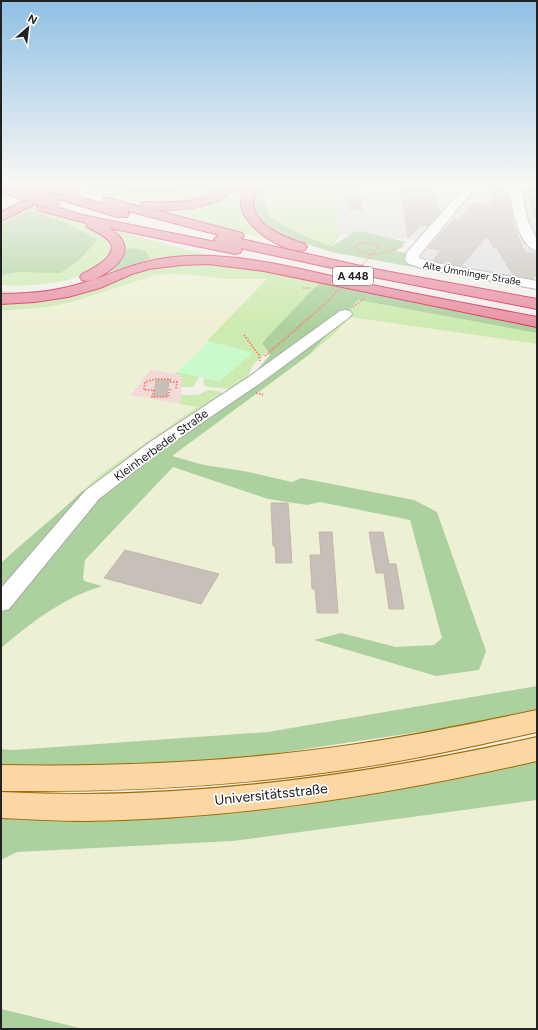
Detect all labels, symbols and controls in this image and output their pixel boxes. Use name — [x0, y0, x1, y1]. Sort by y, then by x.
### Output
north arrow — [8, 8, 48, 48]
text: N — [26, 12, 39, 27]
street label: Alte Ümminger Straße — [422, 258, 522, 289]
road number: A 448 — [333, 267, 373, 285]
street label: Kleinherbeder Straße — [111, 406, 211, 484]
street label: Universitätsstraße — [214, 780, 329, 809]

